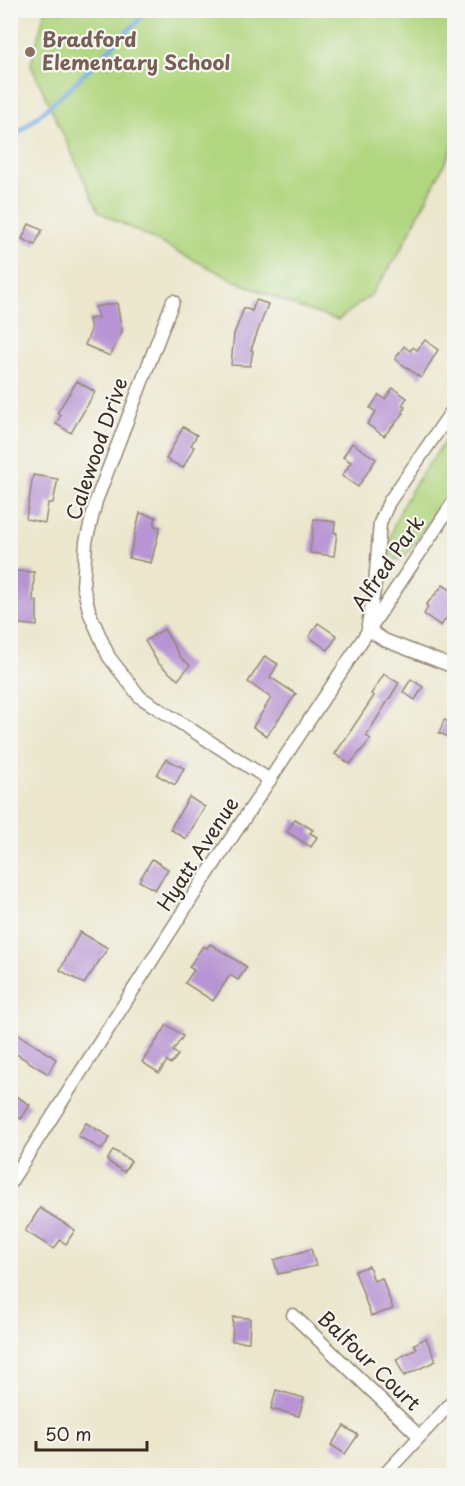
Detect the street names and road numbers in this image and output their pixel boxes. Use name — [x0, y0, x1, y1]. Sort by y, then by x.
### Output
street label: Calewood Drive — [58, 373, 135, 524]
street label: Alfred Park — [343, 509, 431, 616]
street label: Hyatt Avenue — [149, 790, 245, 917]
street label: Balfour Court — [312, 1303, 428, 1417]

